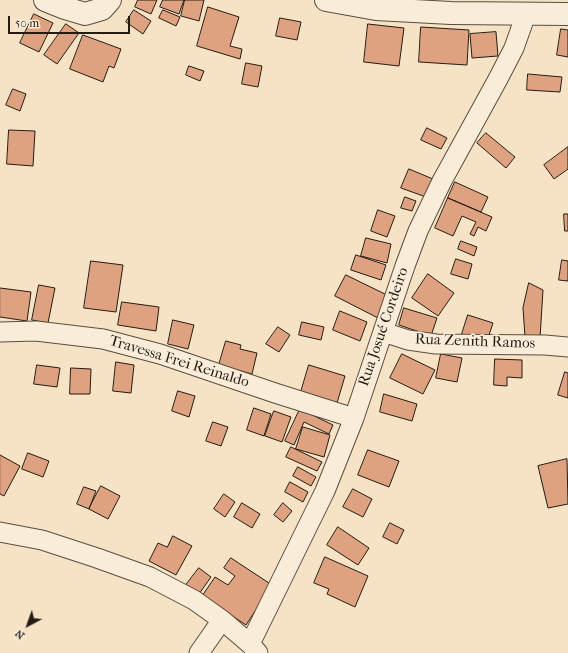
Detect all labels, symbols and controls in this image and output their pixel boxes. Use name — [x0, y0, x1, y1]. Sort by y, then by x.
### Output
scale bar — [10, 8, 132, 34]
text: 50 m — [15, 16, 39, 30]
street label: Rua Josué Cordeiro — [355, 265, 413, 389]
street label: Rua Zenith Ramos — [414, 331, 536, 353]
street label: Travessa Frei Reinaldo — [107, 332, 251, 392]
north arrow — [8, 605, 48, 645]
text: N — [12, 627, 27, 642]

